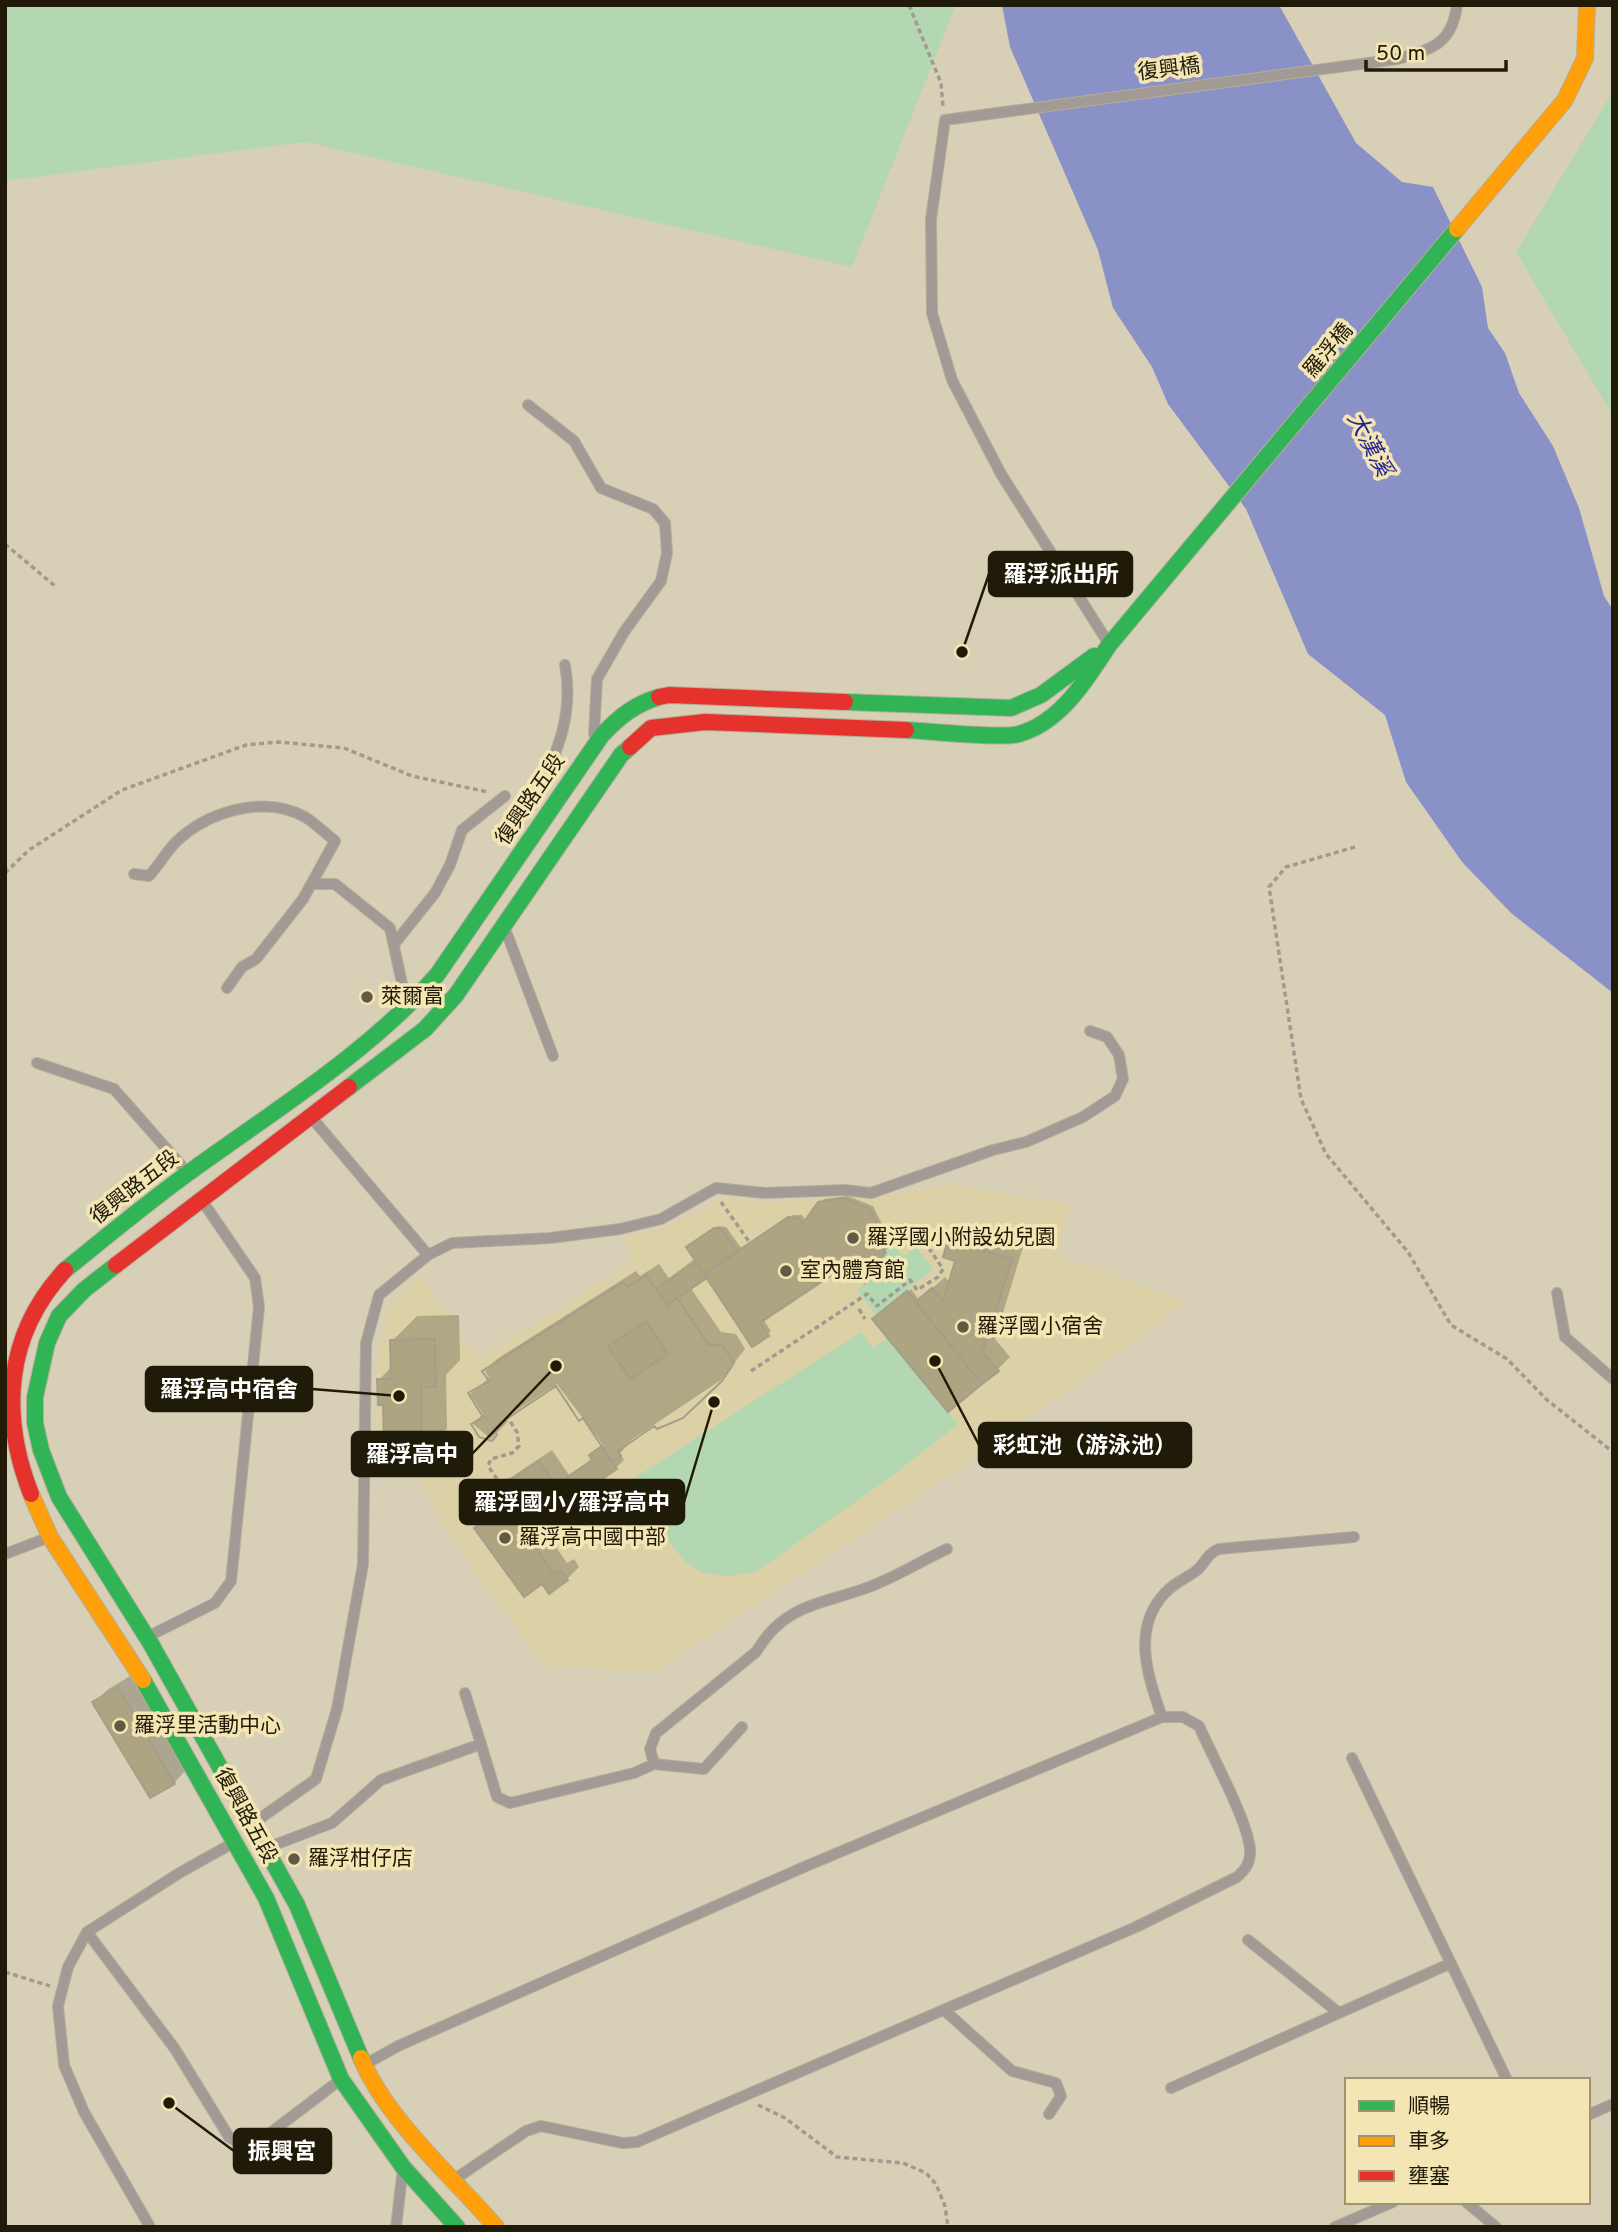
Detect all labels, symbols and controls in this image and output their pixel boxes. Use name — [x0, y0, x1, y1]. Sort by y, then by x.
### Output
scale bar — [1366, 28, 1506, 72]
text: 50 m — [1376, 41, 1425, 68]
street label: 復興橋 — [1136, 53, 1202, 87]
street label: 羅浮橋 — [1298, 318, 1360, 384]
water label: 大漢溪 — [1339, 408, 1398, 485]
callout: 羅浮派出所 — [989, 552, 1132, 596]
text: 羅浮派出所 — [1004, 562, 1119, 591]
street label: 復興路五段 — [490, 749, 572, 851]
place label: 萊爾富 — [381, 984, 444, 1011]
marker: 萊爾富 — [359, 989, 375, 1005]
street label: 復興路五段 — [85, 1145, 185, 1231]
place label: 羅浮國小附設幼兒園 — [867, 1225, 1056, 1252]
marker: 羅浮國小附設幼兒園 — [845, 1230, 861, 1246]
place label: 室內體育館 — [800, 1258, 905, 1285]
marker: 室內體育館 — [778, 1263, 794, 1279]
place label: 羅浮國小宿舍 — [977, 1314, 1103, 1341]
marker: 羅浮國小宿舍 — [955, 1319, 971, 1335]
callout: 羅浮高中宿舍 — [146, 1367, 312, 1411]
text: 羅浮高中宿舍 — [160, 1377, 298, 1406]
callout: 彩虹池（游泳池） — [979, 1423, 1191, 1467]
callout: 羅浮高中 — [352, 1432, 472, 1476]
text: 彩虹池（游泳池） — [993, 1433, 1177, 1462]
text: 羅浮高中 — [366, 1442, 458, 1471]
callout: 羅浮國小/羅浮高中 — [460, 1480, 684, 1524]
text: 羅浮國小/羅浮高中 — [474, 1490, 670, 1519]
place label: 羅浮高中國中部 — [519, 1525, 666, 1552]
marker: 羅浮高中國中部 — [497, 1530, 513, 1546]
place label: 羅浮里活動中心 — [134, 1713, 281, 1740]
marker: 羅浮里活動中心 — [112, 1718, 128, 1734]
street label: 復興路五段 — [208, 1764, 282, 1868]
place label: 羅浮柑仔店 — [308, 1846, 413, 1873]
marker: 羅浮柑仔店 — [286, 1851, 302, 1867]
legend — [1345, 2078, 1590, 2204]
text: 順暢 — [1408, 2094, 1450, 2121]
callout: 振興宮 — [234, 2129, 331, 2173]
text: 車多 — [1408, 2129, 1450, 2156]
text: 振興宮 — [248, 2139, 317, 2168]
text: 壅塞 — [1408, 2164, 1450, 2191]

